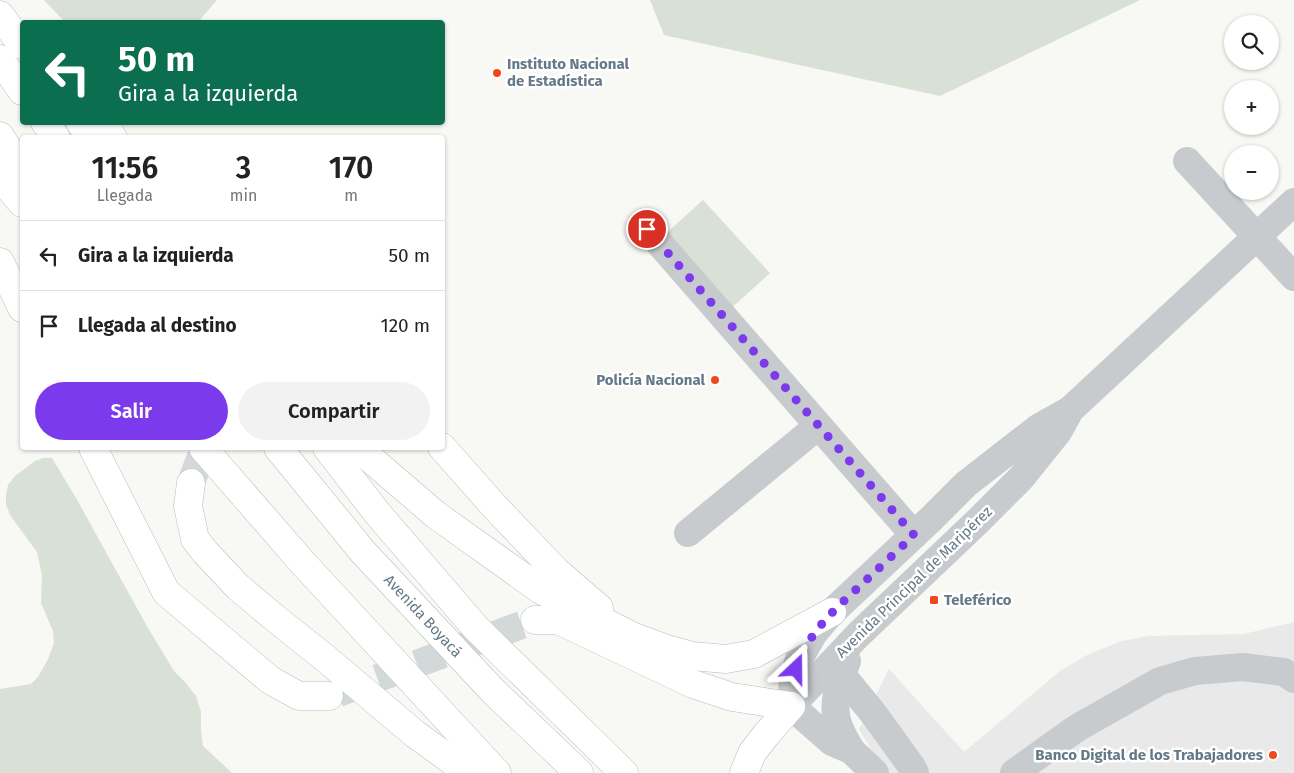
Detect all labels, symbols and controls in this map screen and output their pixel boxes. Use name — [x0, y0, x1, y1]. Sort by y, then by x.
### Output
map controls — [1224, 15, 1279, 200]
button: search — [1224, 15, 1279, 70]
text: 50 m — [118, 38, 195, 80]
icon: left — [35, 40, 100, 105]
place label: Instituto Nacional de Estadística — [507, 55, 630, 90]
marker: Instituto Nacional de Estadística — [491, 67, 503, 79]
text: Gira a la izquierda — [118, 80, 298, 107]
button: + — [1224, 80, 1279, 135]
button: − — [1224, 145, 1279, 200]
text: 11:56 — [92, 150, 158, 186]
text: 3 — [236, 150, 251, 186]
text: 170 — [329, 150, 373, 186]
text: Llegada — [97, 186, 153, 205]
text: min — [230, 186, 257, 205]
text: m — [344, 186, 358, 205]
pin — [626, 208, 668, 250]
icon: arrive — [633, 215, 661, 243]
icon: left — [35, 242, 63, 270]
text: Gira a la izquierda — [78, 244, 234, 267]
text: 50 m — [389, 244, 430, 267]
icon: arrive — [35, 312, 63, 340]
text: Llegada al destino — [78, 314, 237, 337]
text: 120 m — [380, 314, 430, 337]
place label: Policía Nacional — [596, 371, 706, 389]
marker: Policía Nacional — [709, 374, 721, 386]
button: Salir — [35, 382, 228, 440]
button: Compartir — [238, 382, 430, 440]
street label: Avenida Principal de Maripérez — [832, 502, 996, 661]
street label: Avenida Boyacá — [380, 571, 466, 661]
place label: Teleférico — [944, 591, 1012, 609]
marker: Teleférico — [928, 594, 940, 606]
position arrow — [769, 642, 821, 694]
place label: Banco Digital de los Trabajadores — [1035, 746, 1263, 764]
marker: Banco Digital de los Trabajadores — [1267, 749, 1279, 761]

